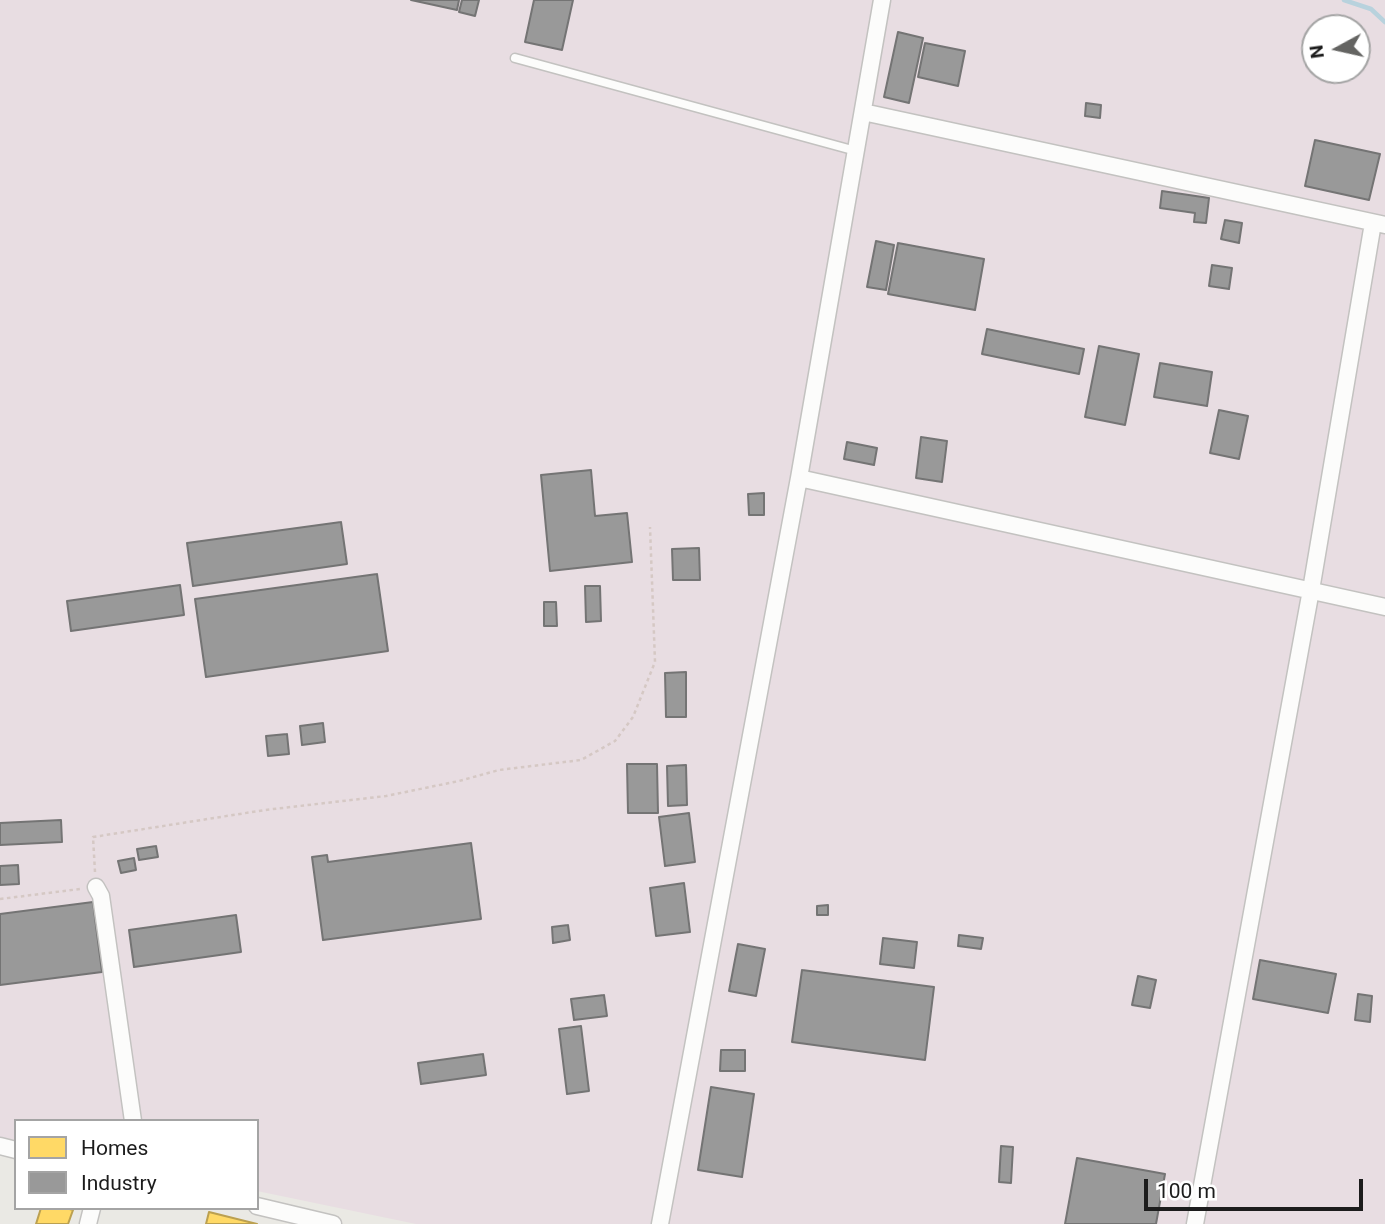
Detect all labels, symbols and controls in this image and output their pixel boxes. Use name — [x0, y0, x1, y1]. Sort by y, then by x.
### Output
north arrow — [1301, 14, 1371, 84]
text: N — [1304, 43, 1329, 60]
legend — [14, 1119, 259, 1210]
text: Homes — [81, 1136, 148, 1160]
scale bar — [1147, 1164, 1366, 1208]
text: Industry — [81, 1171, 157, 1195]
text: 100 m — [1157, 1179, 1216, 1203]

